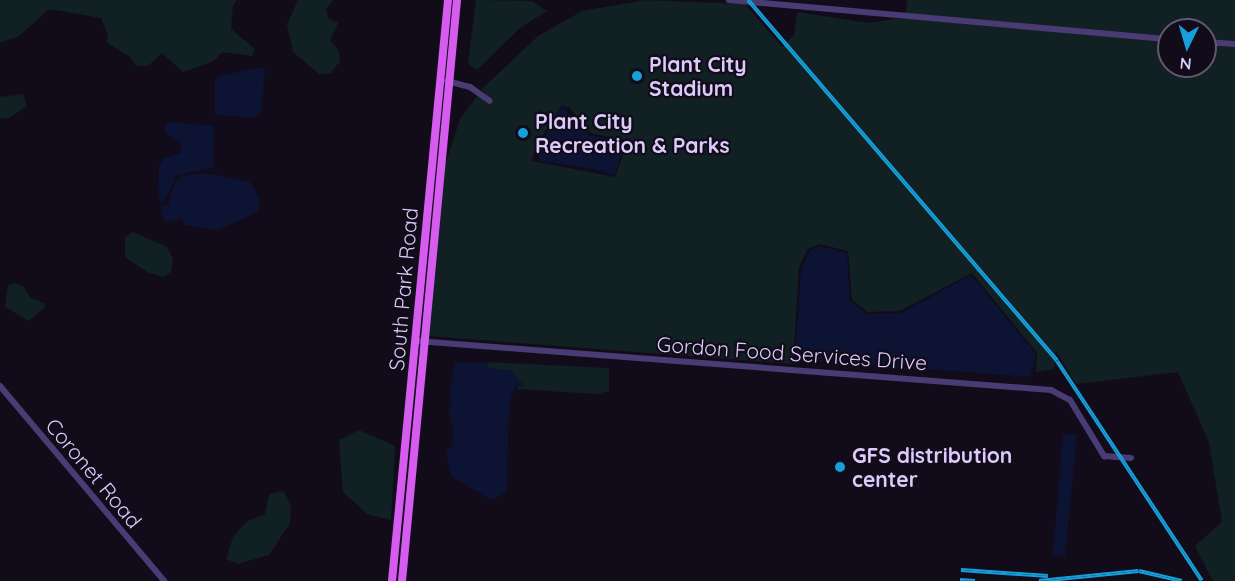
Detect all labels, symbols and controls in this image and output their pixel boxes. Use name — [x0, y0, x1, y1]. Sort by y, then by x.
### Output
north arrow — [1157, 18, 1217, 78]
place label: Plant City Stadium — [649, 51, 747, 101]
text: N — [1179, 53, 1192, 74]
marker: Plant City Stadium — [630, 69, 644, 83]
place label: Plant City Recreation & Parks — [535, 108, 730, 158]
marker: Plant City Recreation & Parks — [516, 126, 530, 140]
street label: South Park Road — [383, 206, 423, 372]
street label: Gordon Food Services Drive — [656, 331, 928, 375]
street label: Coronet Road — [41, 413, 147, 533]
place label: GFS distribution center — [852, 442, 1012, 492]
marker: GFS distribution center — [833, 460, 847, 474]

